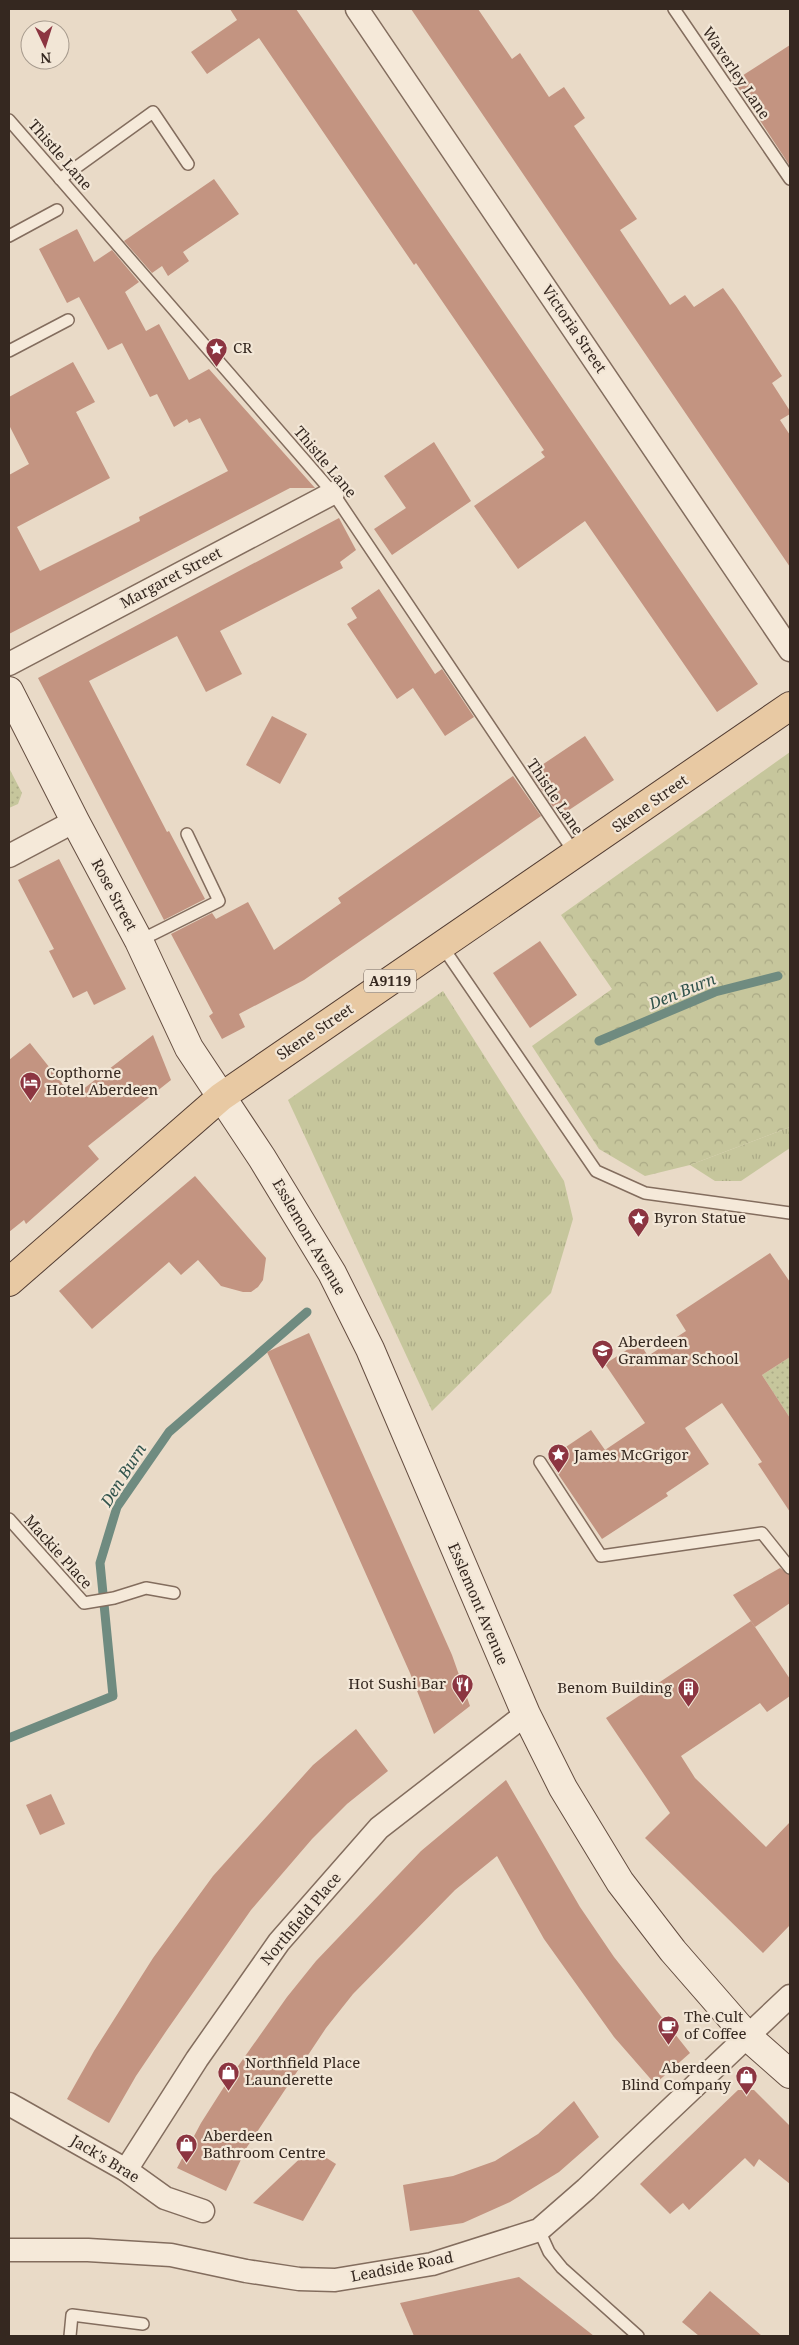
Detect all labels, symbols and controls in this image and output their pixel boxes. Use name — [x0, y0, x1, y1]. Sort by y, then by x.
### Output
north arrow — [20, 20, 70, 70]
street label: Waverley Lane — [699, 22, 775, 123]
text: N — [40, 49, 52, 68]
street label: Thistle Lane — [24, 115, 97, 194]
street label: Victoria Street — [538, 280, 612, 376]
place icon: CR — [205, 336, 229, 367]
place label: CR — [233, 337, 252, 357]
street label: Thistle Lane — [290, 421, 362, 501]
street label: Margaret Street — [116, 542, 225, 612]
street label: Thistle Lane — [523, 755, 589, 838]
street label: Skene Street — [608, 770, 691, 837]
street label: Rose Street — [88, 855, 142, 934]
water label: Den Burn — [644, 967, 719, 1015]
road number: A9119 — [364, 969, 416, 992]
street label: Skene Street — [272, 998, 357, 1064]
place label: Copthorne Hotel Aberdeen — [46, 1062, 159, 1099]
hotel icon: Copthorne Hotel Aberdeen — [18, 1070, 42, 1101]
street label: Esslemont Avenue — [268, 1175, 351, 1298]
place icon: Byron Statue — [626, 1206, 650, 1237]
place label: Byron Statue — [654, 1207, 746, 1227]
place label: Aberdeen Grammar School — [618, 1331, 739, 1368]
school or university icon: Aberdeen Grammar School — [590, 1339, 614, 1370]
water label: Den Burn — [94, 1439, 151, 1512]
place icon: James McGrigor — [546, 1443, 570, 1474]
place label: James McGrigor — [573, 1444, 688, 1464]
street label: Mackie Place — [20, 1510, 97, 1593]
street label: Esslemont Avenue — [444, 1539, 514, 1668]
restaurant icon: Hot Sushi Bar — [450, 1672, 474, 1703]
place label: Hot Sushi Bar — [348, 1673, 446, 1693]
building icon: Benom Building — [676, 1676, 700, 1707]
place label: Benom Building — [557, 1677, 672, 1697]
street label: Northfield Place — [256, 1868, 345, 1969]
place label: The Cult of Coffee — [684, 2006, 747, 2043]
cafe icon: The Cult of Coffee — [656, 2014, 680, 2045]
place label: Northfield Place Launderette — [245, 2052, 360, 2089]
place label: Aberdeen Blind Company — [621, 2057, 732, 2094]
shop icon: Northfield Place Launderette — [217, 2060, 241, 2091]
shop icon: Aberdeen Blind Company — [735, 2065, 759, 2096]
place label: Aberdeen Bathroom Centre — [203, 2125, 326, 2162]
street label: Jack's Brae — [67, 2129, 144, 2187]
shop icon: Aberdeen Bathroom Centre — [175, 2133, 199, 2164]
street label: Leadside Road — [349, 2246, 455, 2286]

